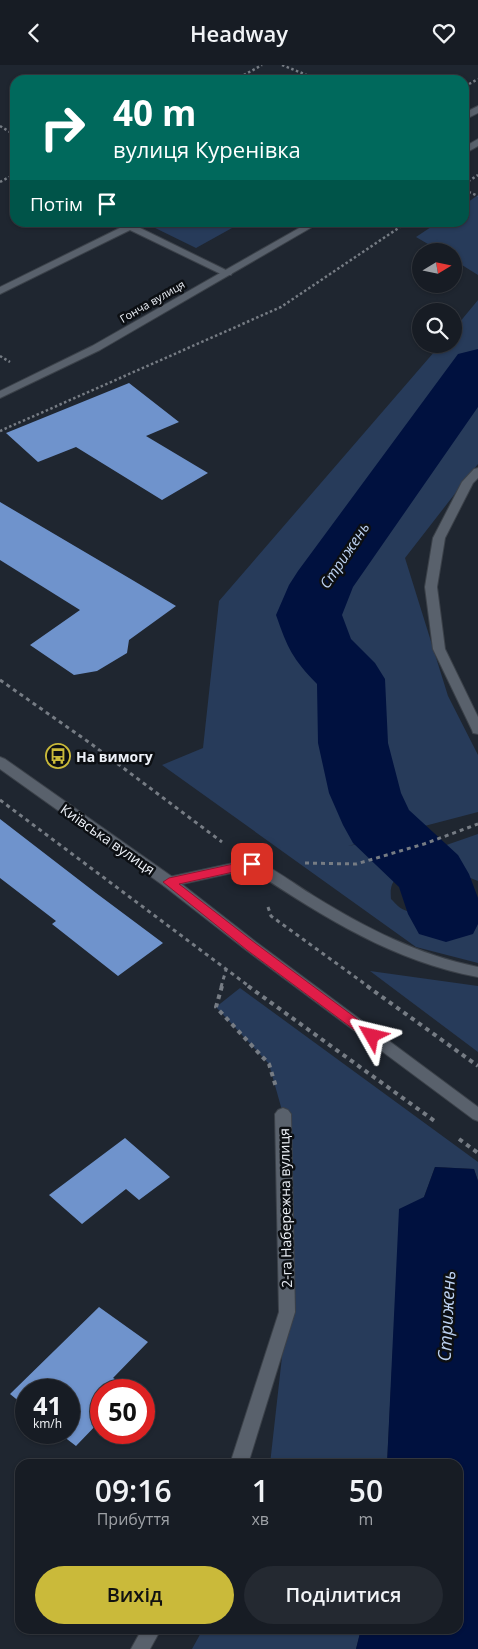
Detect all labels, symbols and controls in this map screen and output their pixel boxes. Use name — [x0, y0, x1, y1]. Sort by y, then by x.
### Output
text: Headway — [190, 18, 288, 48]
icon: back — [20, 19, 48, 47]
icon: heart — [430, 19, 458, 47]
text: 40 m — [113, 89, 196, 136]
icon: right — [30, 95, 95, 160]
text: вулиця Куренівка — [113, 134, 301, 164]
icon: arrive — [93, 190, 121, 218]
text: Потім — [30, 191, 83, 217]
north arrow — [412, 243, 462, 293]
map controls — [412, 243, 462, 353]
street label: Гонча вулиця — [117, 276, 187, 326]
button: search — [412, 303, 462, 353]
water label: Стрижень — [314, 518, 374, 592]
bus stop icon: На вимогу — [45, 743, 71, 769]
place label: На вимогу — [76, 747, 153, 766]
street label: Київська вулиця — [57, 799, 159, 879]
pin — [231, 843, 273, 885]
icon: arrive — [238, 850, 266, 878]
position arrow — [345, 1009, 397, 1061]
street label: 2-га Набережна вулиця — [274, 1128, 296, 1288]
water label: Стрижень — [432, 1270, 460, 1362]
speed limit sign: 50 — [90, 1379, 155, 1444]
text: 41 — [33, 1388, 62, 1422]
text: km/h — [33, 1415, 62, 1432]
text: 09:16 — [95, 1470, 172, 1511]
text: 1 — [252, 1470, 269, 1511]
text: 50 — [349, 1470, 383, 1511]
text: Прибуття — [97, 1508, 170, 1530]
text: хв — [251, 1508, 269, 1530]
text: m — [359, 1508, 373, 1530]
button: Вихід — [35, 1566, 234, 1624]
button: Поділитися — [244, 1566, 443, 1624]

